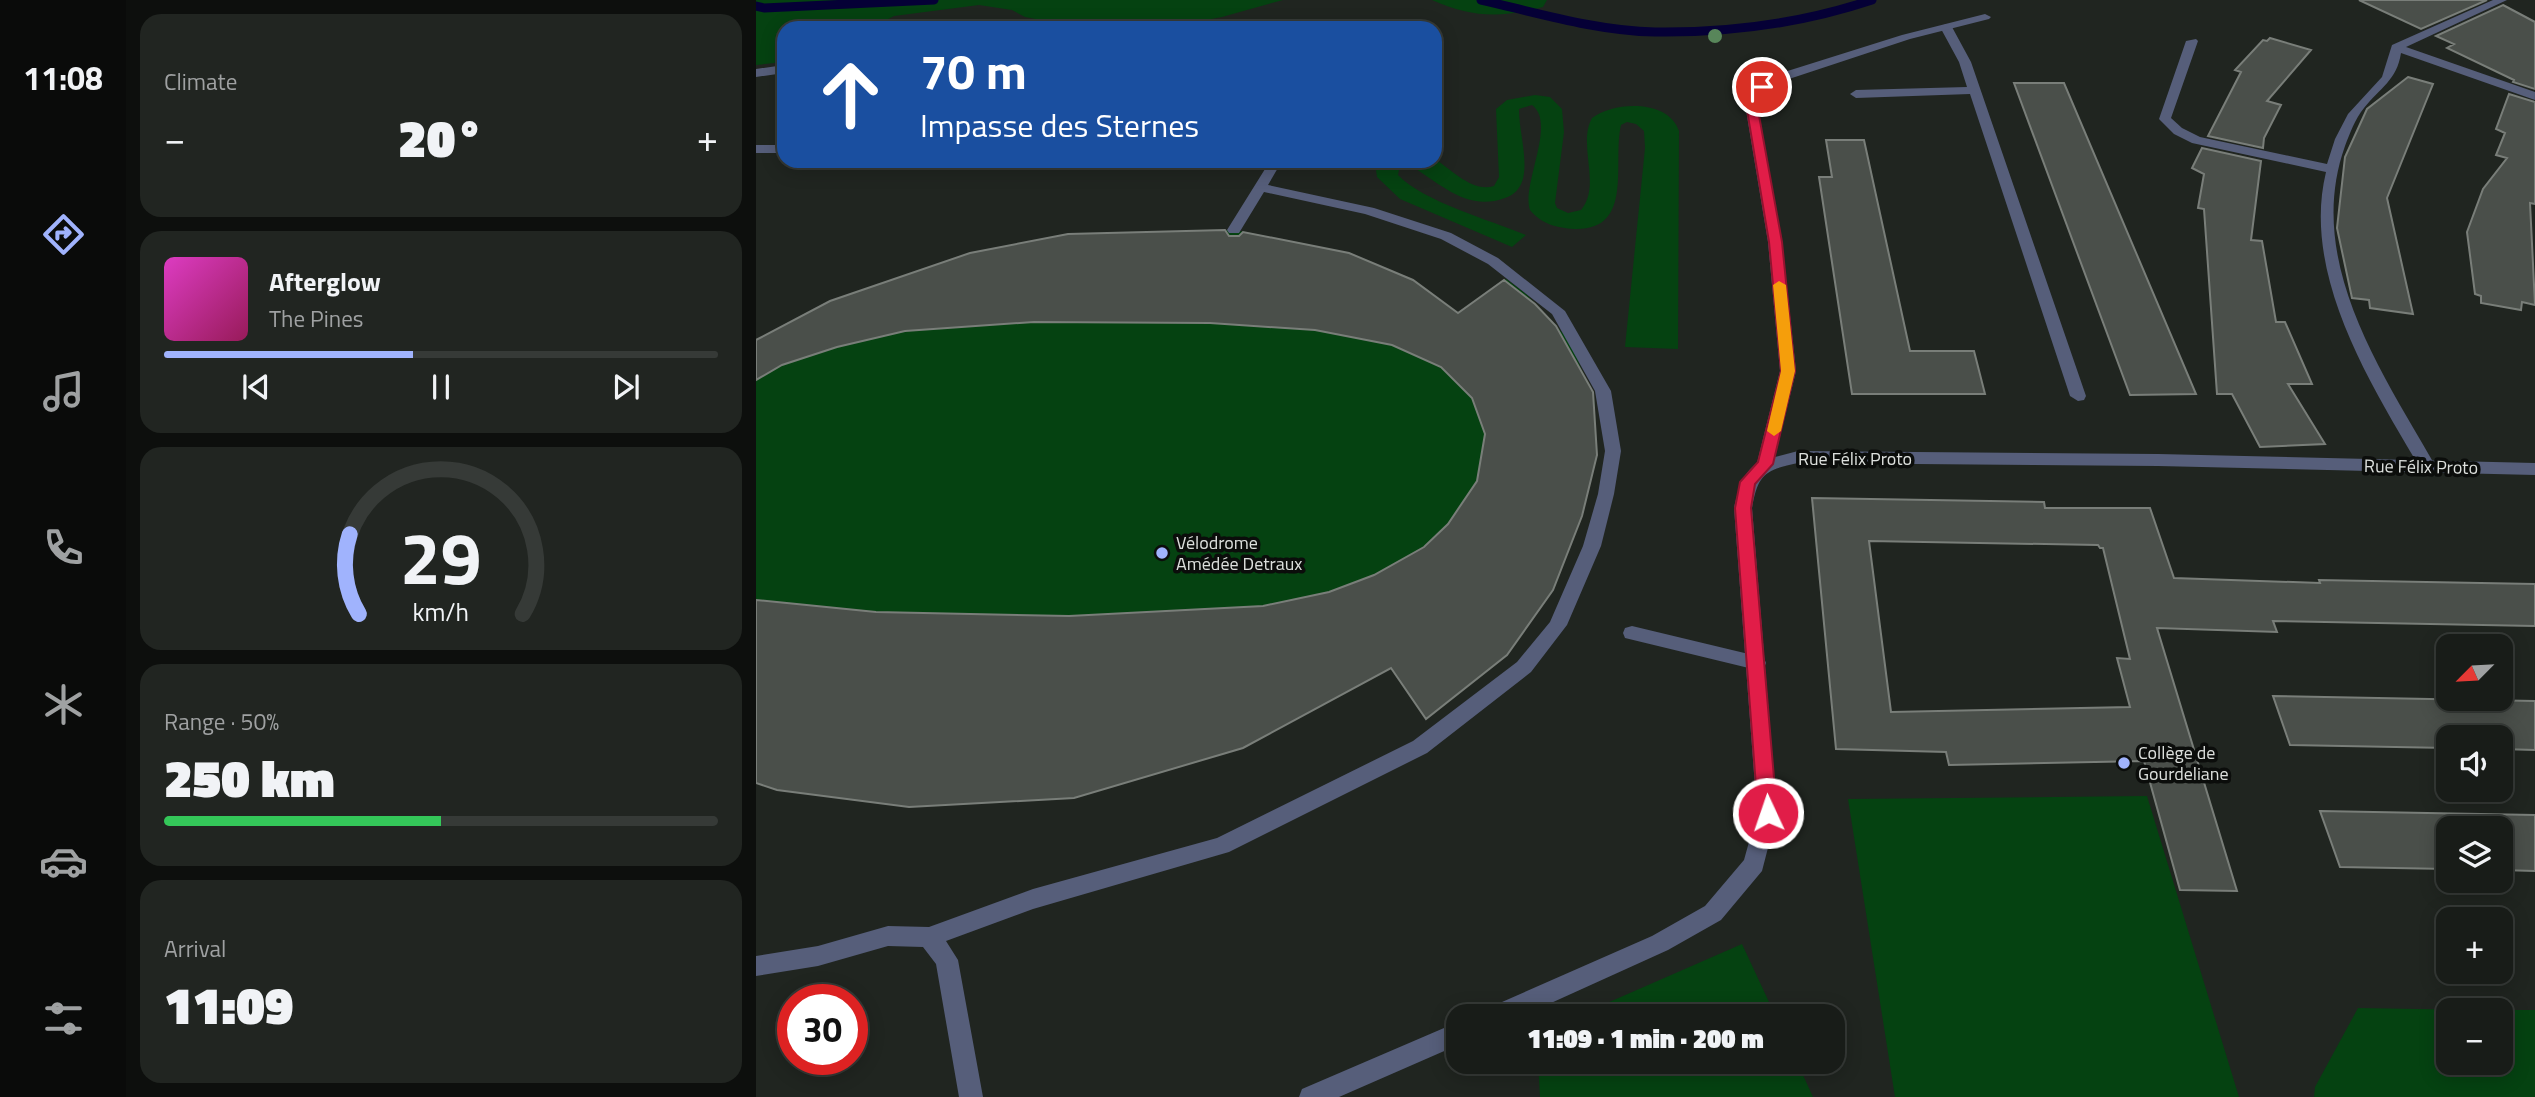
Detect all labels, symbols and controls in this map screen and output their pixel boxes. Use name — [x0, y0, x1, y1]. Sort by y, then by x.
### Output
text: 70 m — [920, 33, 1027, 108]
icon: ahead — [805, 49, 896, 140]
text: 11:08 — [23, 54, 103, 102]
pin — [1732, 57, 1792, 117]
text: Climate — [164, 64, 237, 99]
icon: arrive — [1743, 68, 1781, 106]
text: 20° — [398, 98, 484, 177]
text: Impasse des Sternes — [920, 101, 1199, 149]
text: − — [164, 109, 185, 167]
text: + — [697, 109, 718, 167]
icon: directions — [39, 210, 88, 259]
text: Afterglow — [269, 262, 381, 301]
text: The Pines — [269, 301, 363, 336]
icon: music — [39, 367, 88, 416]
icon: previous — [237, 368, 275, 406]
icon: pause — [422, 368, 460, 406]
icon: next — [607, 368, 645, 406]
street label: Rue Félix Proto — [1798, 445, 1912, 472]
street label: Rue Félix Proto — [2364, 452, 2478, 481]
text: 29 — [400, 503, 482, 613]
icon: phone — [39, 523, 88, 572]
place label: Vélodrome Amédée Detraux — [1176, 529, 1302, 577]
marker: Vélodrome Amédée Detraux — [1154, 545, 1170, 561]
text: km/h — [413, 593, 469, 631]
north arrow — [2436, 634, 2513, 710]
map controls — [2436, 634, 2513, 1075]
icon: climate — [39, 680, 88, 729]
text: Range · 50% — [164, 704, 279, 739]
button: sound — [2436, 725, 2513, 802]
text: 250 km — [164, 738, 335, 817]
place label: Collège de Gourdeliane — [2138, 739, 2229, 787]
marker: Collège de Gourdeliane — [2116, 755, 2132, 771]
position arrow — [1731, 776, 1805, 850]
button: layers — [2436, 816, 2513, 893]
icon: car — [39, 837, 88, 886]
button: + — [2436, 907, 2513, 984]
text: Arrival — [164, 931, 226, 966]
text: 11:09 — [164, 965, 293, 1044]
speed limit sign: 30 — [777, 984, 868, 1075]
icon: filters — [39, 994, 88, 1043]
button: − — [2436, 998, 2513, 1075]
text: 11:09 · 1 min · 200 m — [1527, 1019, 1764, 1058]

